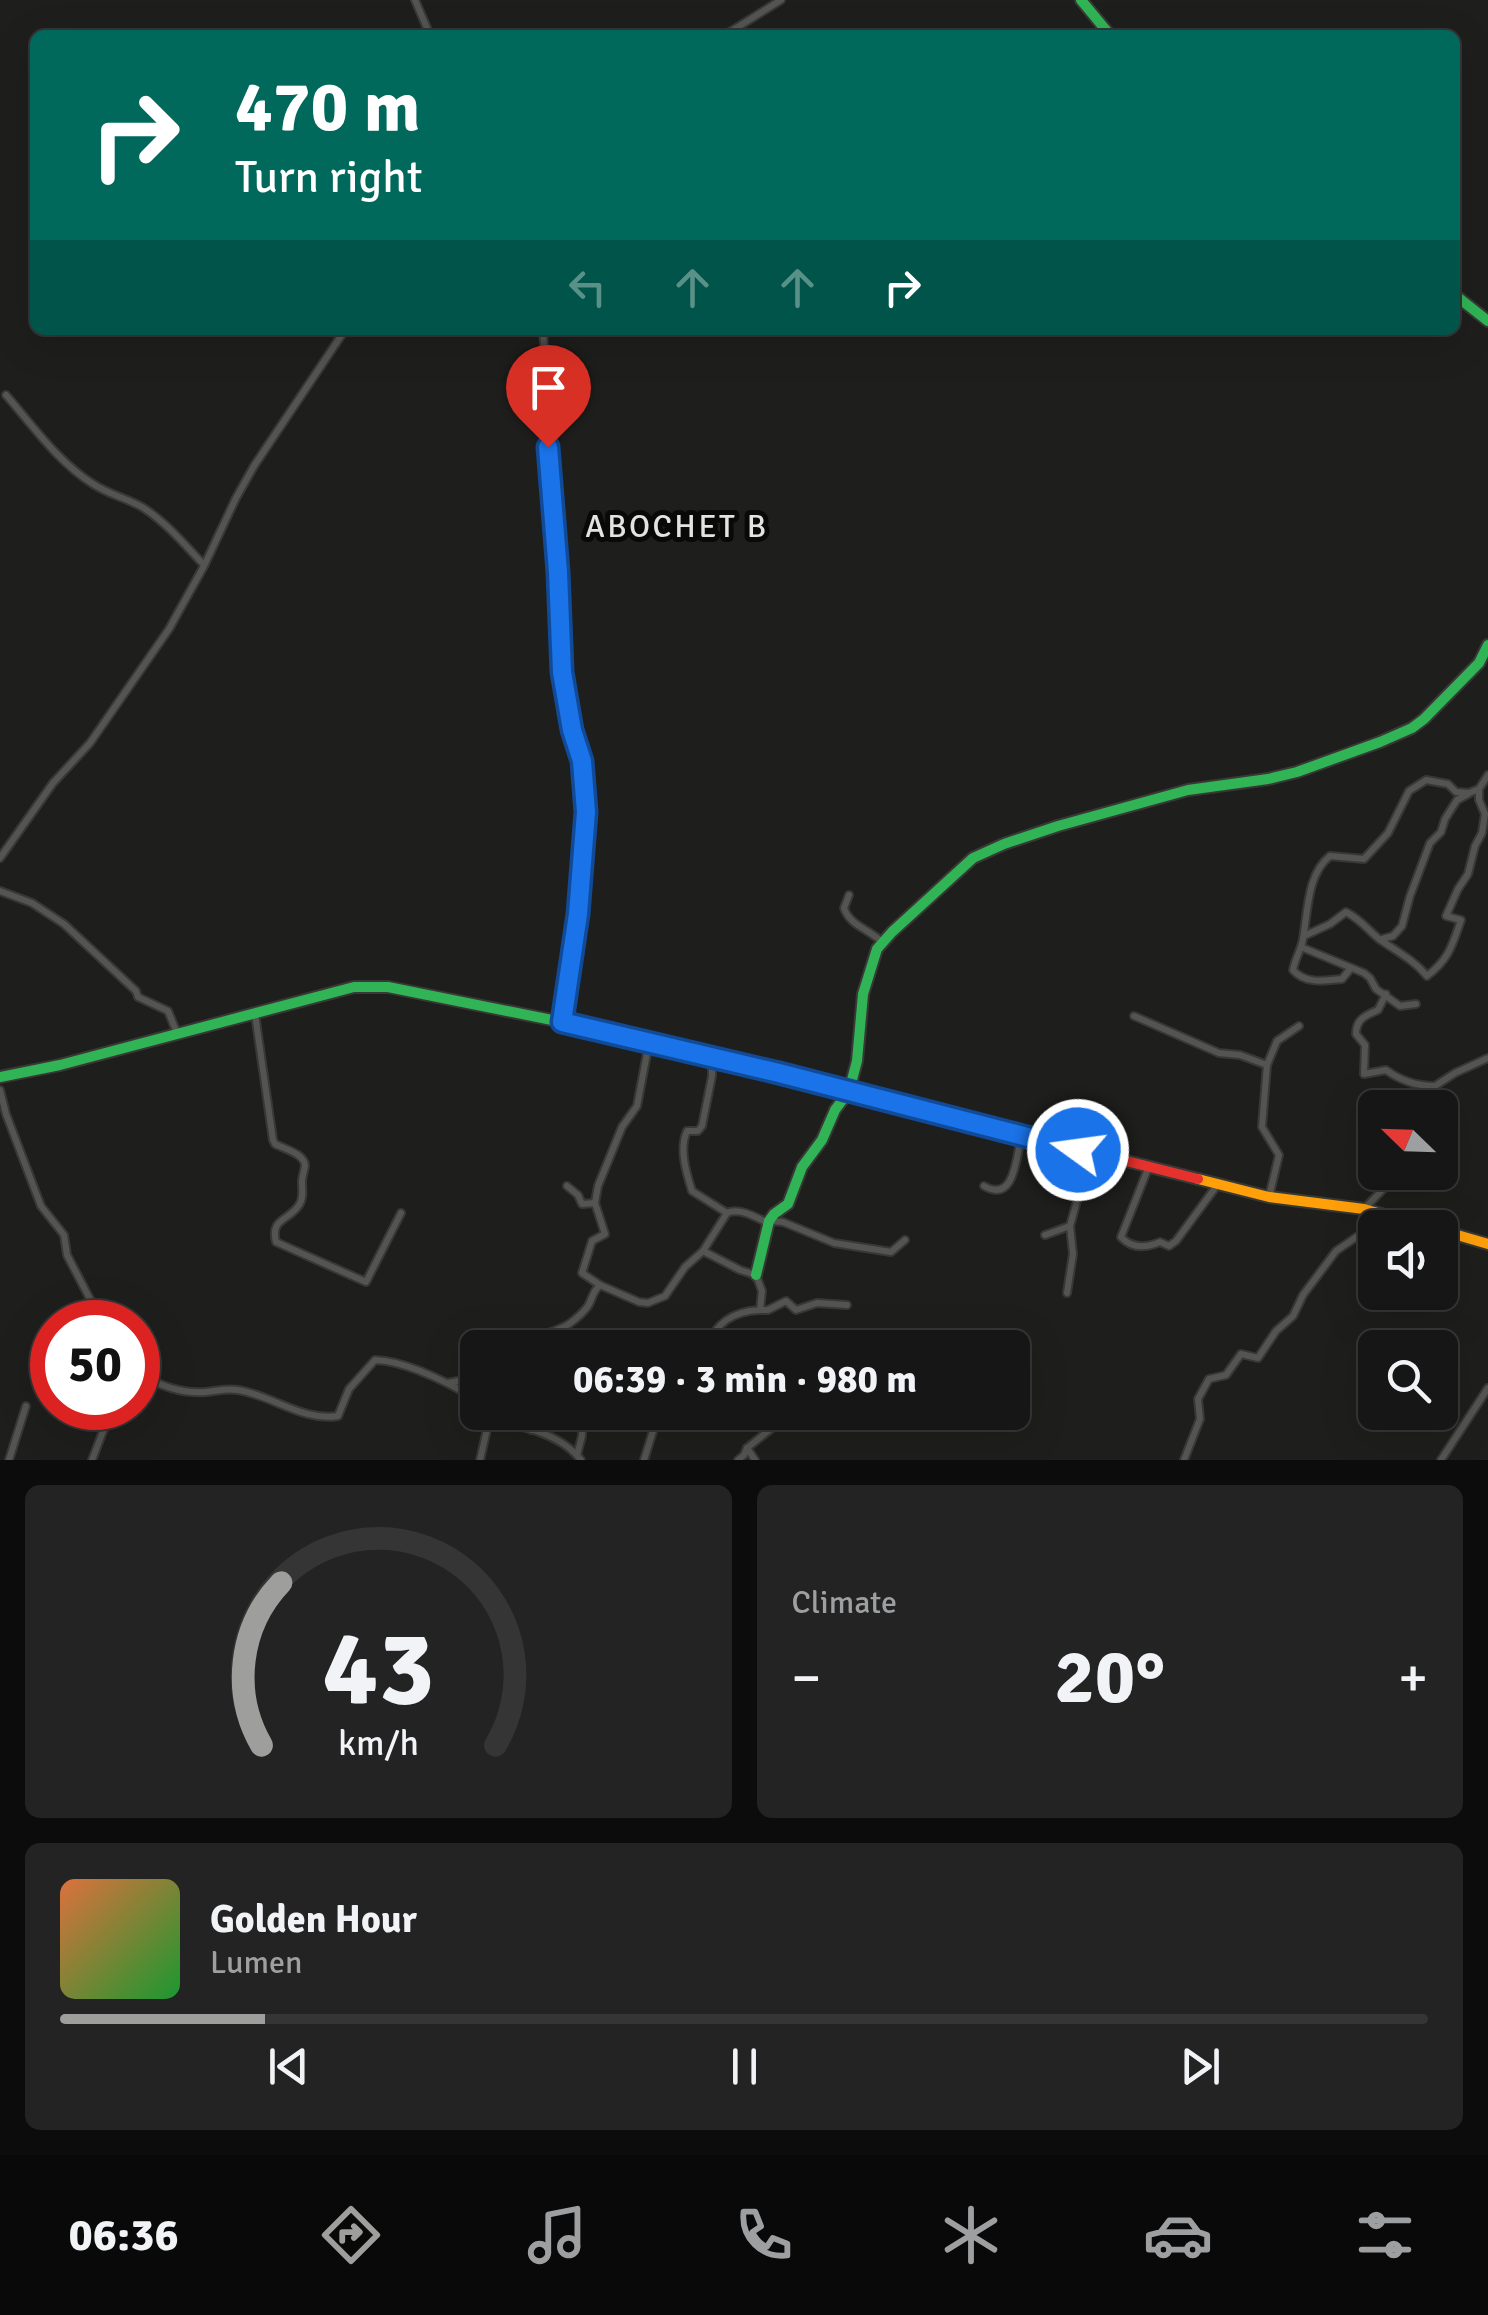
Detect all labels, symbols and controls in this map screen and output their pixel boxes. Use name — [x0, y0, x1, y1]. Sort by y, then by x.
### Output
text: 470 m — [235, 64, 420, 150]
icon: right — [70, 70, 200, 200]
text: Turn right — [235, 150, 423, 205]
icon: left — [560, 260, 615, 315]
icon: ahead — [665, 260, 720, 315]
icon: ahead — [770, 260, 825, 315]
icon: right — [875, 260, 930, 315]
pin — [506, 345, 591, 448]
icon: arrive — [521, 360, 576, 415]
district label: ABOCHET B — [585, 507, 769, 546]
north arrow — [1358, 1090, 1458, 1190]
map controls — [1358, 1090, 1458, 1430]
position arrow — [1026, 1098, 1130, 1202]
button: sound — [1358, 1210, 1458, 1310]
speed limit sign: 50 — [30, 1300, 160, 1430]
button: search — [1358, 1330, 1458, 1430]
text: 06:39 · 3 min · 980 m — [573, 1356, 917, 1403]
text: Climate — [792, 1583, 897, 1622]
text: 43 — [322, 1605, 434, 1733]
text: 20° — [1054, 1631, 1165, 1724]
text: − — [792, 1644, 821, 1712]
text: + — [1398, 1644, 1428, 1712]
text: km/h — [338, 1721, 419, 1765]
text: Golden Hour — [210, 1896, 417, 1943]
text: Lumen — [210, 1943, 302, 1982]
icon: previous — [261, 2039, 316, 2094]
icon: pause — [717, 2039, 772, 2094]
icon: next — [1173, 2039, 1228, 2094]
icon: directions — [316, 2200, 386, 2270]
icon: music — [522, 2200, 592, 2270]
icon: phone — [729, 2200, 799, 2270]
icon: climate — [936, 2200, 1006, 2270]
icon: car — [1143, 2200, 1213, 2270]
icon: filters — [1350, 2200, 1420, 2270]
text: 06:36 — [68, 2208, 179, 2263]

